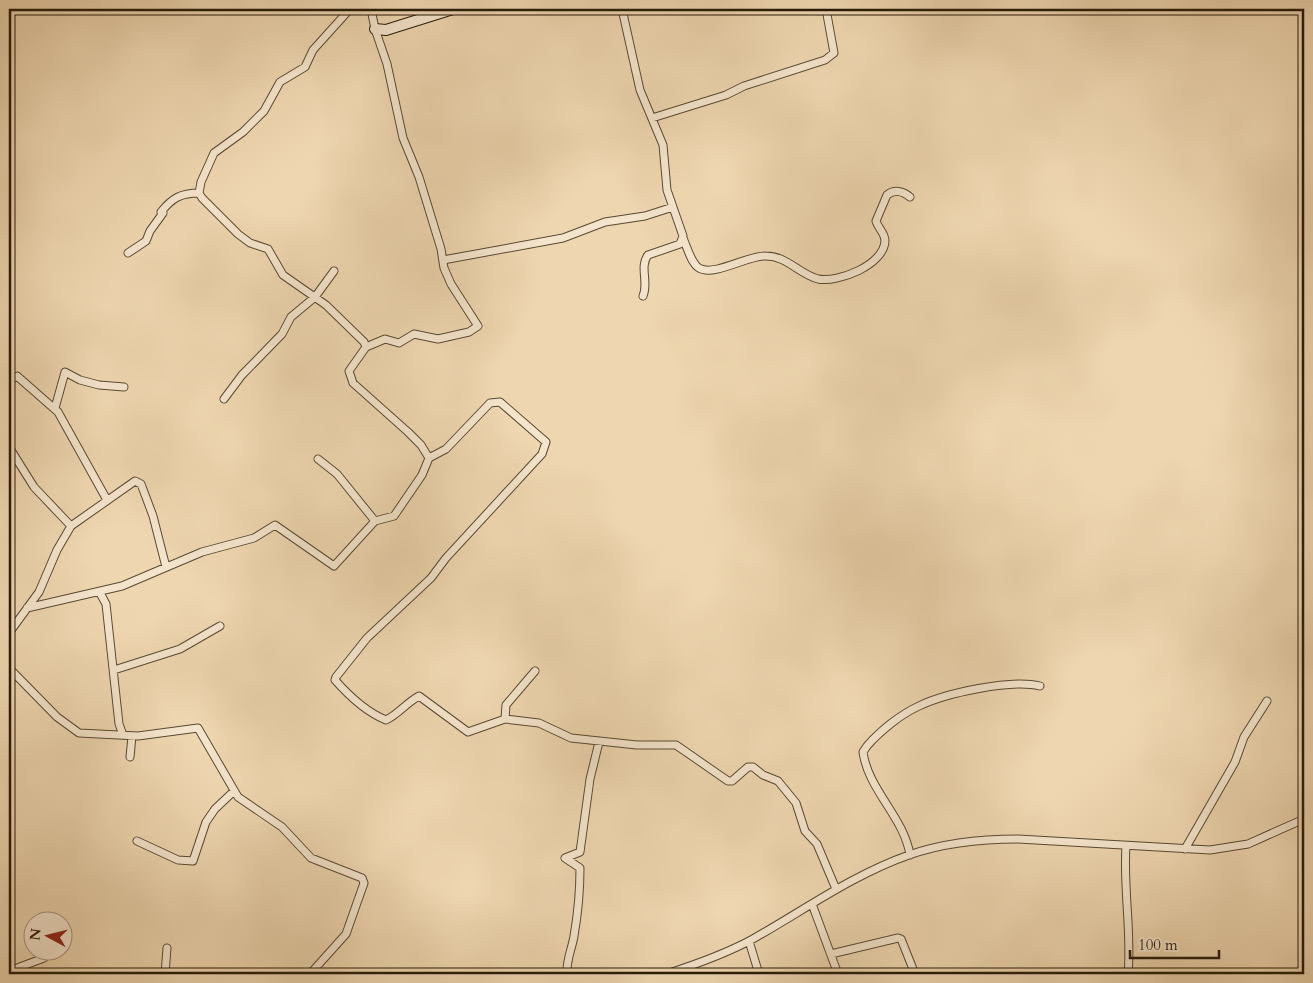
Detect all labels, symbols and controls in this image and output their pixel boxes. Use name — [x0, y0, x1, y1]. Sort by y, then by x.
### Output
north arrow — [22, 910, 72, 960]
text: N — [25, 927, 46, 942]
scale bar — [1130, 928, 1219, 960]
text: 100 m — [1138, 935, 1178, 955]

